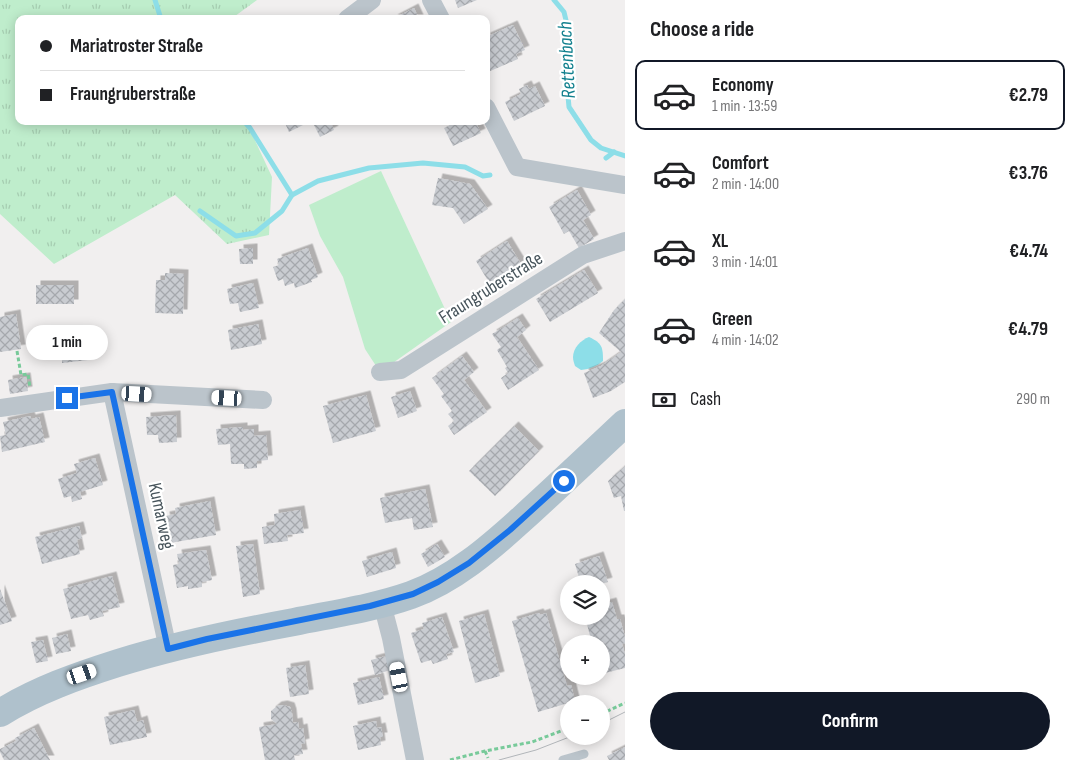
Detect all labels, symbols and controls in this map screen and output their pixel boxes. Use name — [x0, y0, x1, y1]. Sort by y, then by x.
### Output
text: Choose a ride — [650, 16, 754, 43]
water label: Rettenbach — [553, 21, 581, 99]
text: Mariatroster Straße — [70, 35, 203, 58]
icon: car — [652, 73, 697, 118]
text: Economy — [712, 74, 774, 97]
text: Fraungruberstraße — [70, 83, 196, 106]
text: €2.79 — [1009, 84, 1048, 107]
text: 1 min · 13:59 — [712, 97, 777, 116]
icon: car — [652, 151, 697, 196]
text: Comfort — [712, 152, 769, 175]
text: €3.76 — [1009, 162, 1048, 185]
text: 2 min · 14:00 — [712, 175, 779, 194]
icon: car — [652, 229, 697, 274]
text: XL — [712, 230, 728, 253]
text: €4.74 — [1009, 240, 1048, 263]
street label: Fraungruberstraße — [435, 247, 547, 329]
text: 3 min · 14:01 — [712, 253, 778, 272]
icon: car — [652, 307, 697, 352]
text: Green — [712, 308, 752, 331]
text: €4.79 — [1008, 318, 1048, 341]
callout: 1 min — [26, 326, 108, 360]
text: 4 min · 14:02 — [712, 331, 779, 350]
text: 1 min — [52, 333, 82, 352]
car — [121, 386, 152, 402]
icon: cash — [650, 386, 678, 414]
route end — [56, 387, 78, 409]
text: Cash — [690, 388, 721, 411]
car — [211, 390, 242, 406]
text: 290 m — [1016, 390, 1050, 409]
route start — [553, 470, 575, 492]
street label: Kumarweg — [143, 481, 179, 552]
map controls — [560, 575, 610, 745]
button: layers — [560, 575, 610, 625]
button: + — [560, 635, 610, 685]
car — [388, 661, 409, 693]
car — [65, 662, 98, 686]
button: Confirm — [650, 692, 1050, 750]
button: − — [560, 695, 610, 745]

